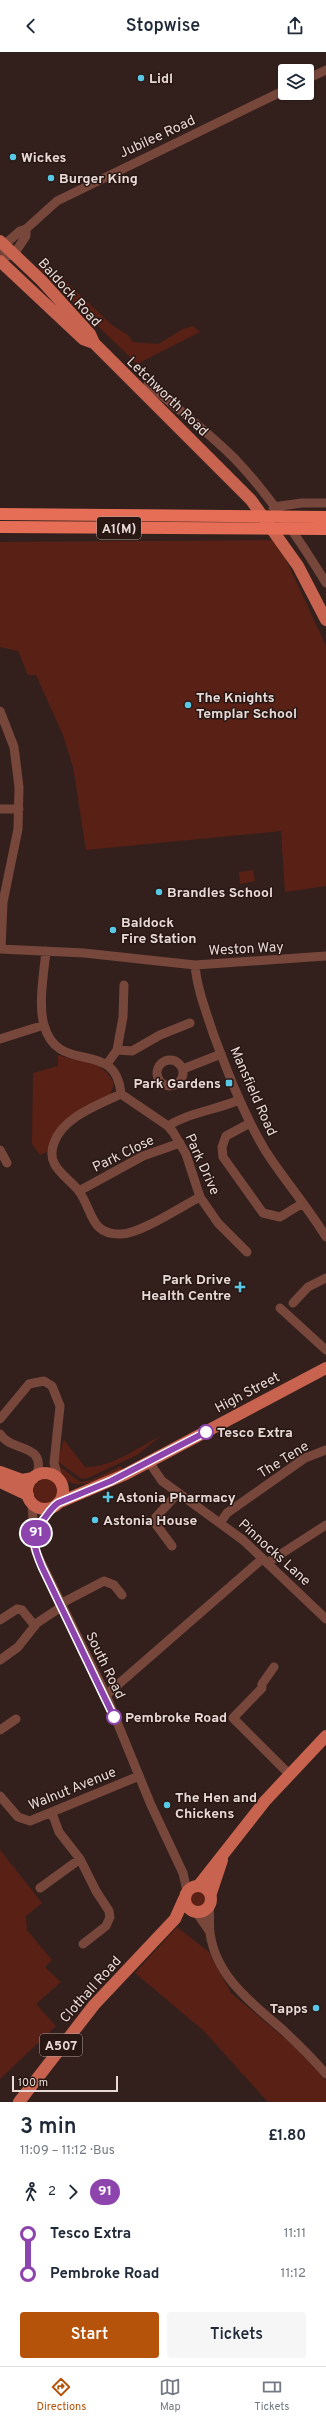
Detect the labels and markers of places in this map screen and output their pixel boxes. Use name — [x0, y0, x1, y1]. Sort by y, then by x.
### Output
place label: Lidl — [149, 71, 173, 88]
marker: Lidl — [136, 73, 146, 83]
place label: Wickes — [21, 150, 67, 167]
marker: Wickes — [8, 152, 18, 162]
place label: Burger King — [59, 171, 138, 188]
marker: Burger King — [46, 173, 56, 183]
place label: The Knights Templar School — [196, 690, 297, 723]
marker: The Knights Templar School — [183, 700, 193, 710]
place label: Brandles School — [167, 885, 273, 902]
marker: Brandles School — [154, 887, 164, 897]
place label: Baldock Fire Station — [121, 915, 197, 948]
marker: Baldock Fire Station — [108, 925, 118, 935]
place label: Park Gardens — [133, 1076, 221, 1093]
marker: Park Gardens — [224, 1078, 234, 1088]
place label: Park Drive Health Centre — [141, 1272, 231, 1305]
marker: Park Drive Health Centre — [234, 1281, 246, 1293]
marker: Tesco Extra — [198, 1424, 214, 1440]
place label: Tesco Extra — [217, 1425, 293, 1442]
place label: Astonia Pharmacy — [116, 1490, 236, 1507]
marker: Astonia Pharmacy — [103, 1492, 113, 1502]
place label: Astonia House — [103, 1513, 197, 1530]
marker: Astonia House — [90, 1515, 100, 1525]
marker: Pembroke Road — [106, 1709, 122, 1725]
place label: Pembroke Road — [125, 1710, 227, 1727]
place label: The Hen and Chickens — [175, 1790, 257, 1823]
marker: The Hen and Chickens — [162, 1800, 172, 1810]
place label: Tapps — [270, 2001, 308, 2018]
marker: Tapps — [311, 2003, 321, 2013]

